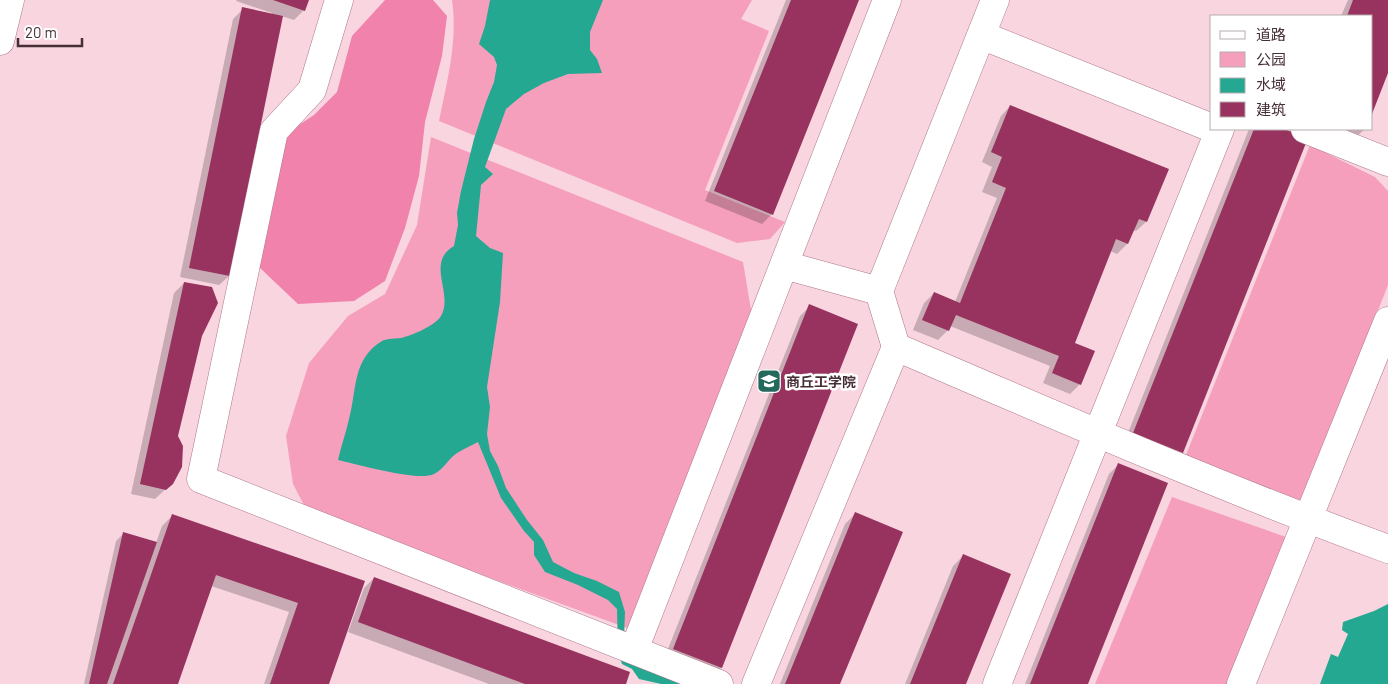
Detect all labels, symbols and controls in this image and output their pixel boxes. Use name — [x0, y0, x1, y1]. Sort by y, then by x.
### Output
scale bar — [18, 15, 81, 47]
legend — [1210, 15, 1373, 130]
text: 20 m — [25, 23, 57, 41]
text: 道路 — [1256, 25, 1286, 43]
text: 公园 — [1256, 50, 1286, 68]
text: 水域 — [1256, 75, 1286, 93]
text: 建筑 — [1256, 100, 1286, 118]
school or university icon: 商丘工学院 — [756, 368, 782, 394]
place label: 商丘工学院 — [786, 373, 856, 390]

